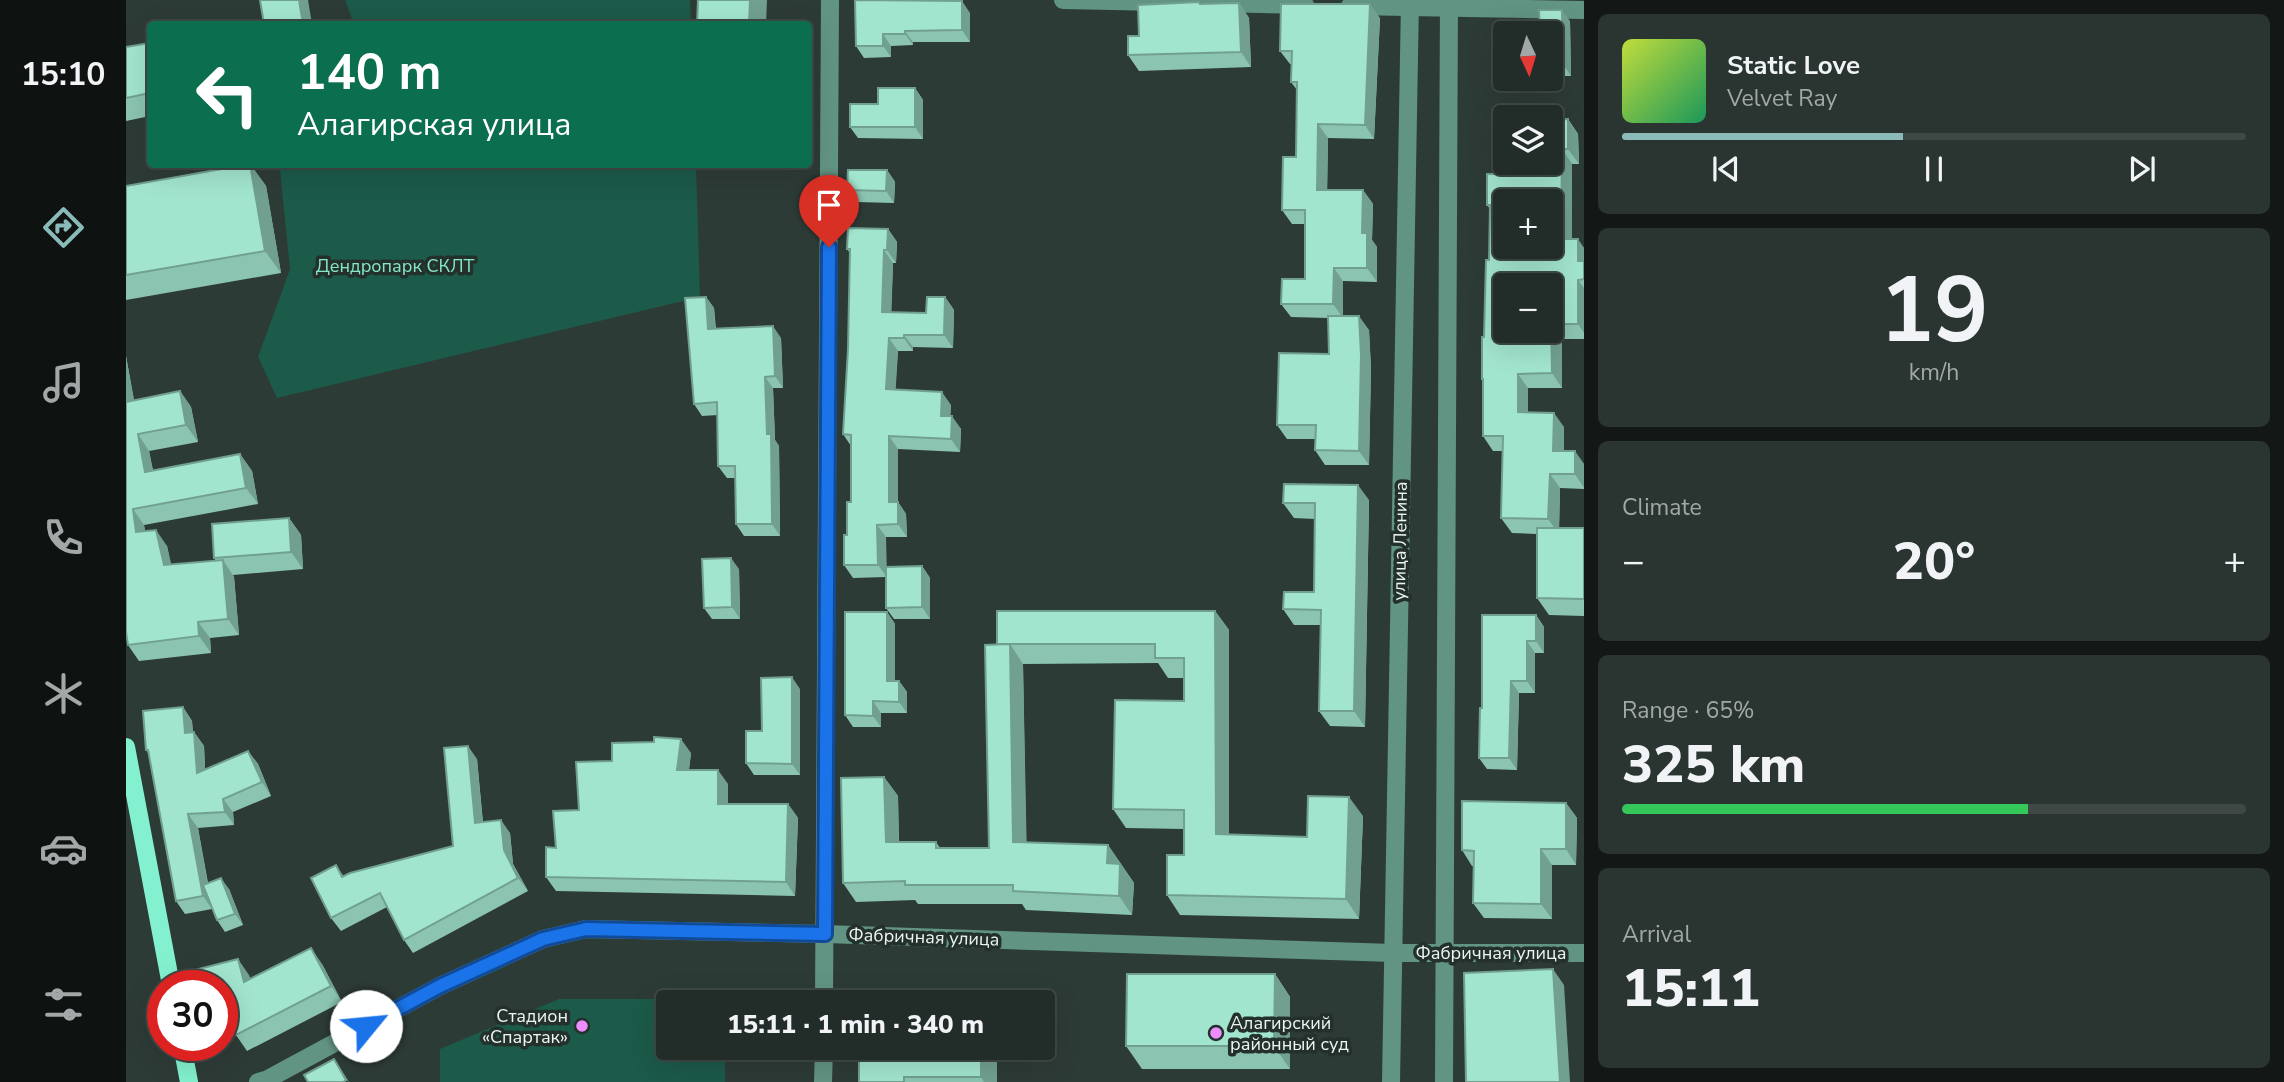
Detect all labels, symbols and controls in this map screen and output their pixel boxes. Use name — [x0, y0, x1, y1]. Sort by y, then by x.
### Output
north arrow — [1493, 21, 1563, 91]
map controls — [1493, 21, 1563, 343]
text: 140 m — [297, 39, 441, 106]
text: Static Love — [1727, 48, 1860, 83]
icon: left — [182, 49, 273, 140]
text: 15:10 — [21, 53, 105, 96]
text: Velvet Ray — [1727, 83, 1837, 114]
text: Алагирская улица — [297, 103, 571, 146]
button: layers — [1493, 105, 1563, 175]
icon: previous — [1707, 150, 1745, 188]
icon: pause — [1915, 150, 1953, 188]
icon: next — [2123, 150, 2161, 188]
pin — [799, 175, 859, 247]
icon: arrive — [810, 186, 848, 224]
button: + — [1493, 189, 1563, 259]
icon: directions — [39, 203, 88, 252]
text: 19 — [1879, 249, 1989, 373]
park label: Дендропарк СКЛТ — [316, 254, 474, 278]
button: − — [1493, 273, 1563, 343]
text: km/h — [1909, 357, 1959, 388]
icon: music — [39, 358, 88, 407]
street label: улица Ленина — [1387, 481, 1413, 601]
text: Climate — [1622, 492, 1702, 523]
icon: phone — [39, 513, 88, 562]
text: 20° — [1893, 526, 1975, 597]
text: − — [1622, 536, 1645, 587]
text: + — [2223, 536, 2246, 587]
icon: climate — [39, 669, 88, 718]
text: Range · 65% — [1622, 695, 1754, 726]
text: 325 km — [1622, 729, 1805, 800]
icon: car — [39, 824, 88, 873]
text: Arrival — [1622, 919, 1691, 950]
street label: Фабричная улица — [848, 922, 1000, 952]
street label: Фабричная улица — [1415, 941, 1567, 965]
text: 15:11 — [1622, 953, 1760, 1024]
speed limit sign: 30 — [147, 970, 238, 1061]
icon: filters — [39, 980, 88, 1029]
position arrow — [329, 989, 403, 1063]
place label: Стадион «Спартак» — [482, 1004, 568, 1049]
text: 15:11 · 1 min · 340 m — [727, 1007, 984, 1042]
place label: Алагирский районный суд — [1230, 1011, 1349, 1056]
marker: Стадион «Спартак» — [574, 1018, 590, 1034]
marker: Алагирский районный суд — [1208, 1025, 1224, 1041]

